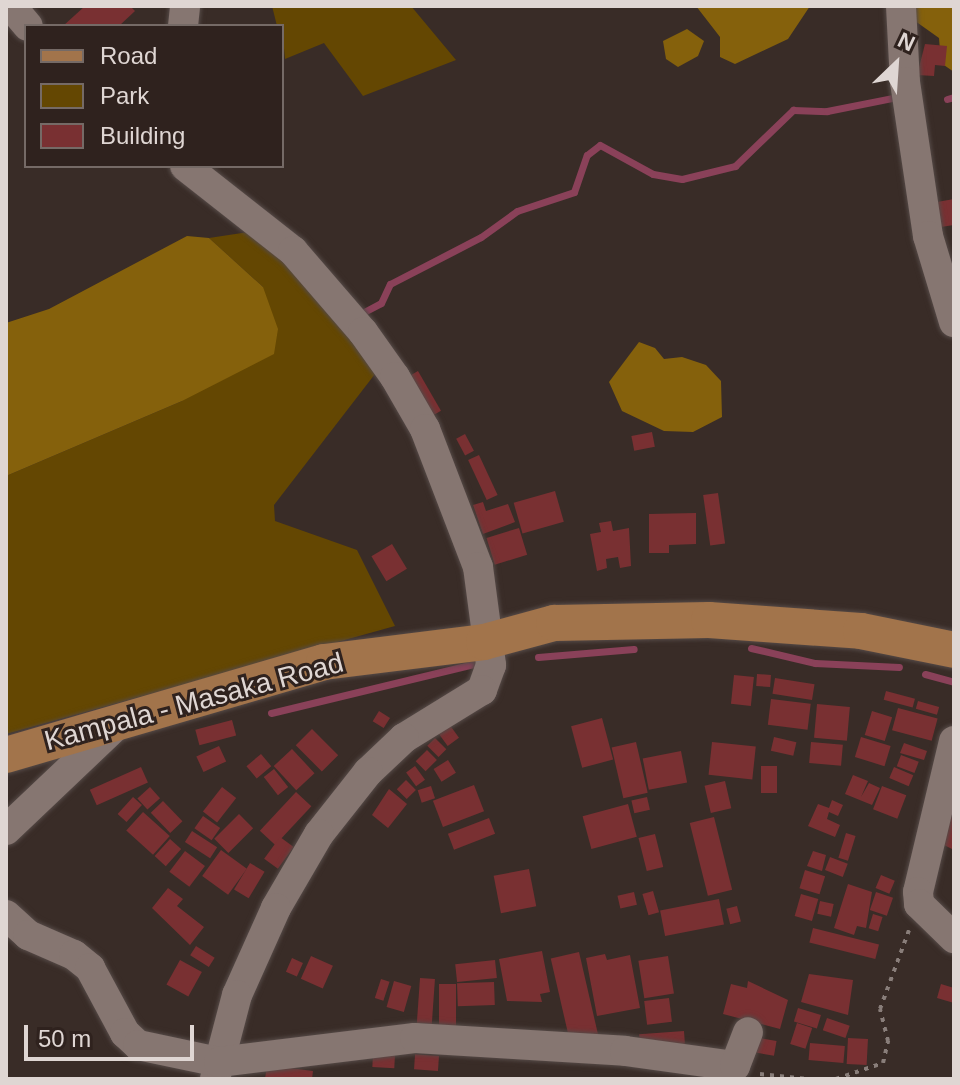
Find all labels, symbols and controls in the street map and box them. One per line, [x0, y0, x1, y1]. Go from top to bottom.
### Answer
legend [24, 24, 284, 168]
north arrow [856, 24, 936, 104]
text: N [894, 27, 919, 56]
text: Road [100, 42, 157, 69]
text: Park [100, 82, 149, 109]
text: Building [100, 122, 185, 149]
street label: Kampala - Masaka Road [41, 646, 347, 758]
scale bar [28, 1009, 198, 1059]
text: 50 m [38, 1025, 91, 1052]

